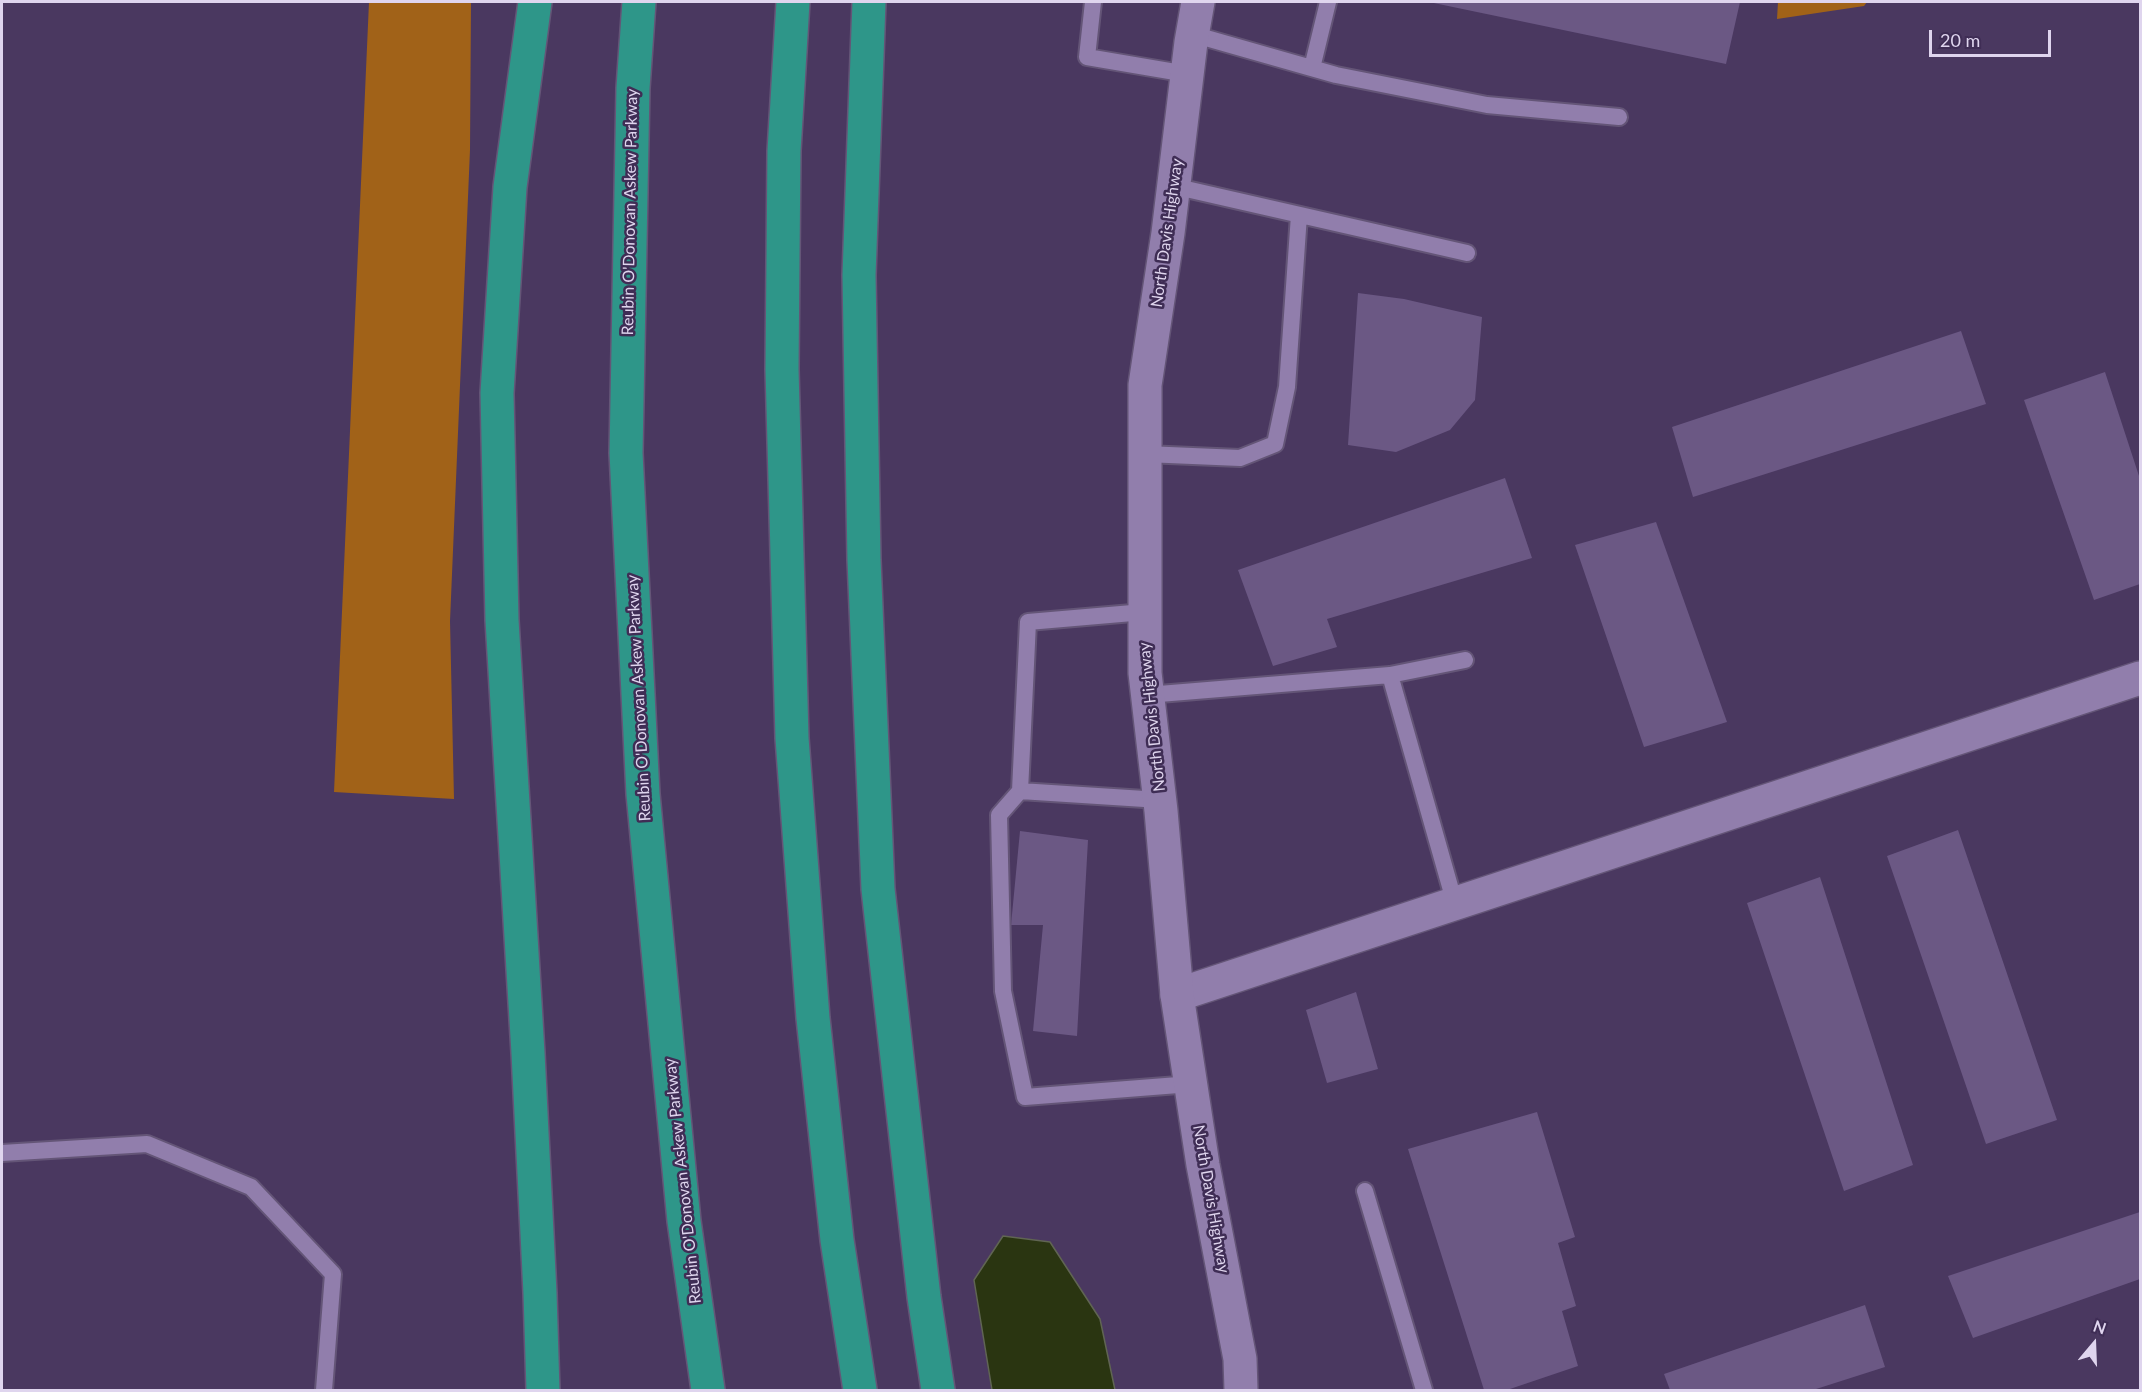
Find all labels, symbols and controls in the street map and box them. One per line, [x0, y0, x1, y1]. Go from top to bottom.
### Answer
scale bar [1932, 18, 2054, 56]
text: 20 m [1940, 29, 1980, 51]
street label: Reubin O'Donovan Askew Parkway [618, 88, 642, 336]
street label: North Davis Highway [1147, 157, 1187, 309]
street label: Reubin O'Donovan Askew Parkway [623, 574, 655, 822]
street label: North Davis Highway [1135, 641, 1169, 793]
street label: Reubin O'Donovan Askew Parkway [661, 1057, 705, 1305]
street label: North Davis Highway [1189, 1123, 1233, 1275]
north arrow [2064, 1314, 2124, 1374]
text: N [2091, 1316, 2109, 1337]

